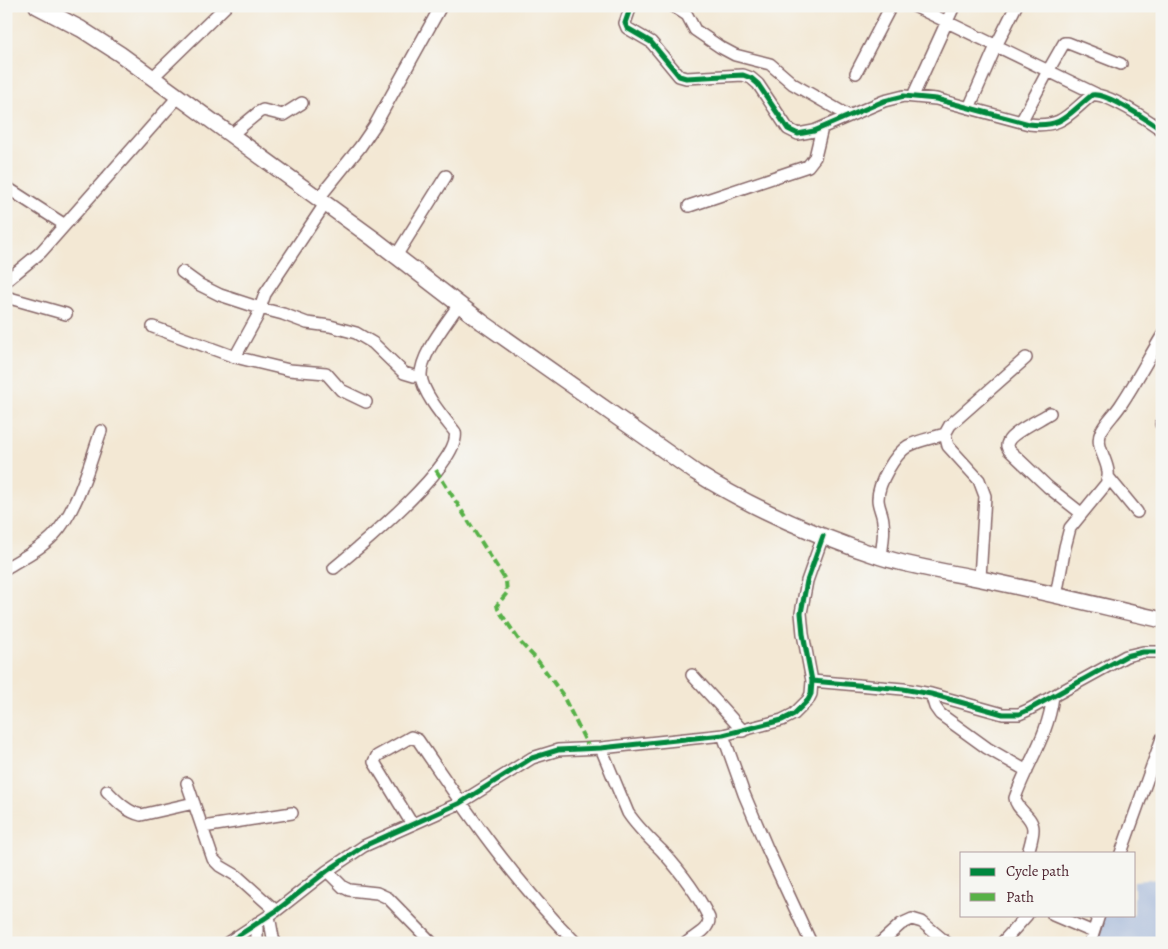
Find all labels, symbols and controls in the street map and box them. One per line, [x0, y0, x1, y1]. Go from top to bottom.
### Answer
legend [960, 852, 1136, 916]
text: Cycle path [1006, 861, 1069, 881]
text: Path [1006, 887, 1034, 907]

